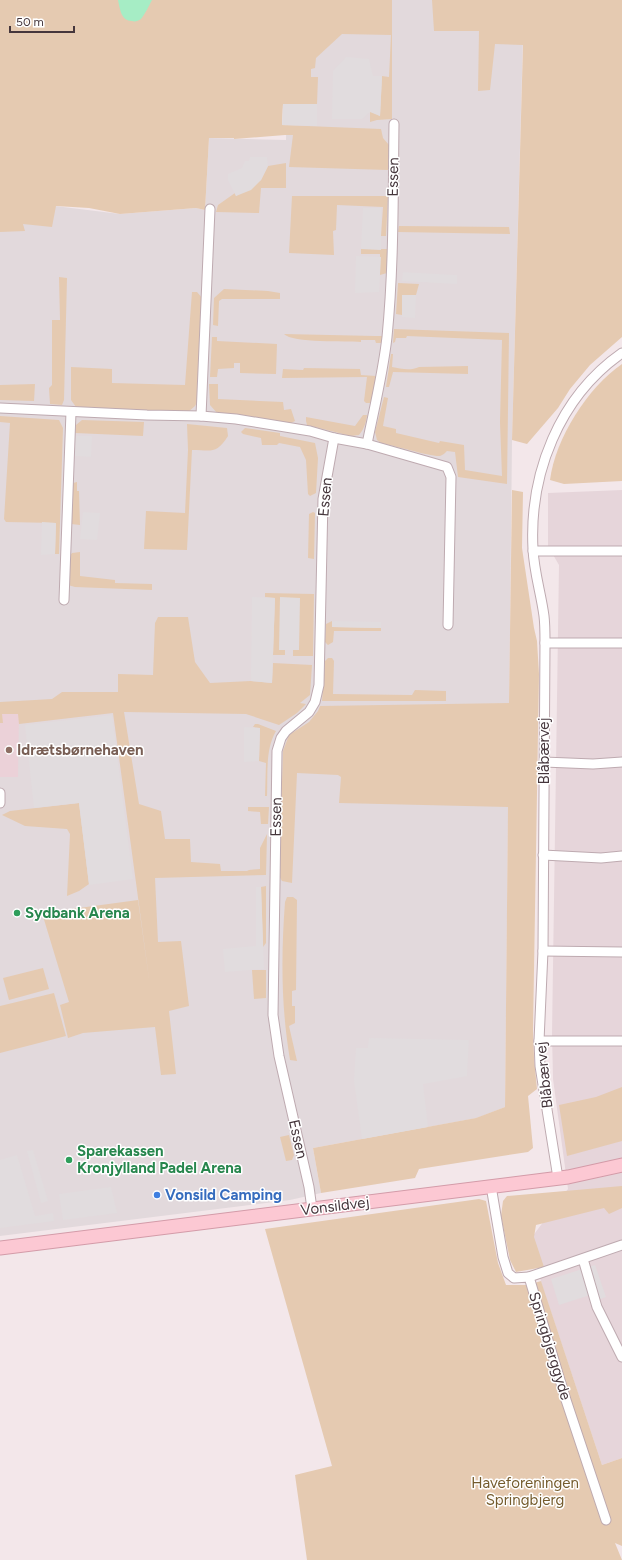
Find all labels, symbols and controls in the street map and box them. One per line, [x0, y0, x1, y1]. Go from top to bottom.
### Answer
scale bar [10, 8, 74, 34]
text: 50 m [16, 15, 44, 29]
street label: Essen [384, 157, 402, 197]
street label: Essen [314, 477, 336, 517]
street label: Blåbærvej [535, 718, 553, 784]
place label: Idrætsbørnehaven [17, 741, 143, 759]
marker: Idrætsbørnehaven [4, 745, 14, 755]
street label: Essen [267, 797, 285, 837]
place label: Sydbank Arena [25, 904, 130, 922]
marker: Sydbank Arena [12, 908, 22, 918]
street label: Blåbærvej [532, 1041, 556, 1109]
street label: Essen [285, 1118, 311, 1160]
place label: Sparekassen Kronjylland Padel Arena [77, 1142, 242, 1177]
marker: Sparekassen Kronjylland Padel Arena [64, 1155, 74, 1165]
place label: Vonsild Camping [165, 1186, 282, 1204]
marker: Vonsild Camping [152, 1190, 162, 1200]
street label: Vonsildvej [300, 1193, 370, 1219]
street label: Springbjerggyde [525, 1290, 575, 1402]
park label: Haveforeningen Springbjerg [471, 1474, 579, 1509]

